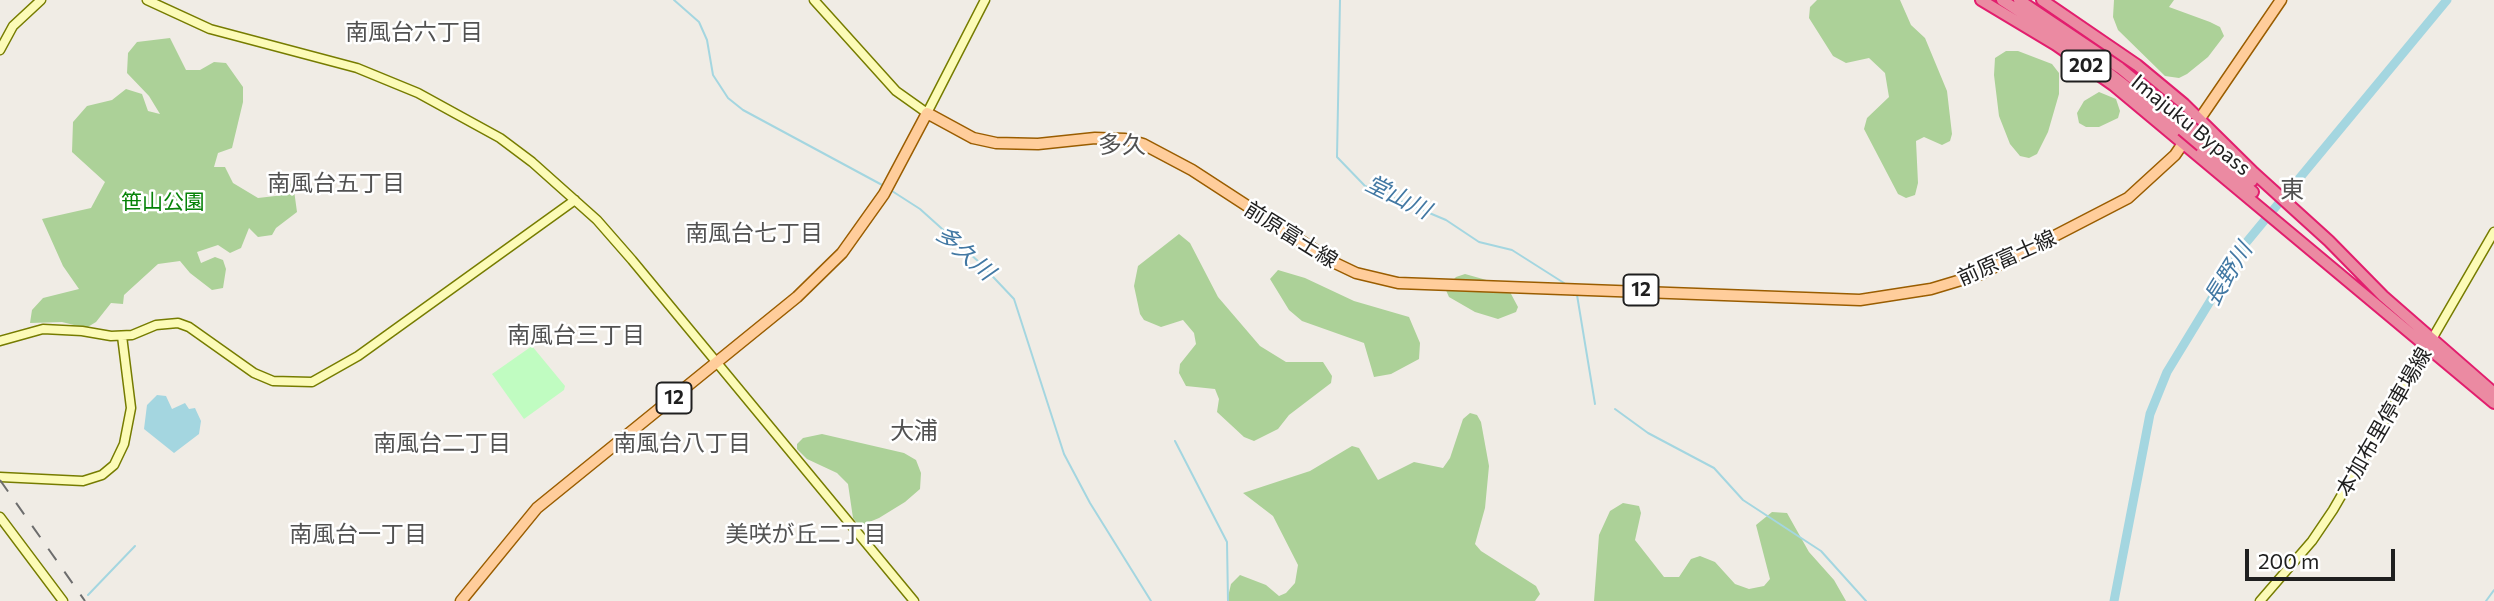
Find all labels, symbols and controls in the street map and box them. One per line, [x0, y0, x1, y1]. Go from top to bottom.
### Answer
district label: 南風台六丁目 [345, 18, 483, 46]
road number: 202 [2062, 50, 2110, 82]
street label: Imajuku Bypass [2126, 69, 2256, 181]
district label: 多久 [1098, 131, 1146, 159]
district label: 南風台五丁目 [267, 169, 405, 197]
water label: 堂山川 [1361, 169, 1435, 225]
district label: 東 [2280, 176, 2304, 204]
park label: 笹山公園 [121, 189, 205, 215]
street label: 前原富士線 [1240, 196, 1342, 274]
district label: 南風台七丁目 [685, 219, 823, 247]
water label: 多久川 [930, 220, 1000, 286]
street label: 前原富士線 [1954, 225, 2060, 291]
water label: 長野川 [2198, 237, 2258, 311]
road number: 12 [1624, 274, 1658, 306]
district label: 南風台三丁目 [507, 321, 645, 349]
street label: 本加布里停車場線 [2331, 343, 2437, 501]
road number: 12 [656, 382, 692, 414]
district label: 大浦 [890, 417, 938, 445]
district label: 南風台二丁目 [373, 429, 511, 457]
district label: 南風台八丁目 [613, 429, 751, 457]
district label: 南風台一丁目 [289, 520, 427, 548]
district label: 美咲が丘二丁目 [726, 520, 886, 548]
scale bar [2249, 534, 2400, 578]
text: 200 m [2258, 548, 2319, 573]

